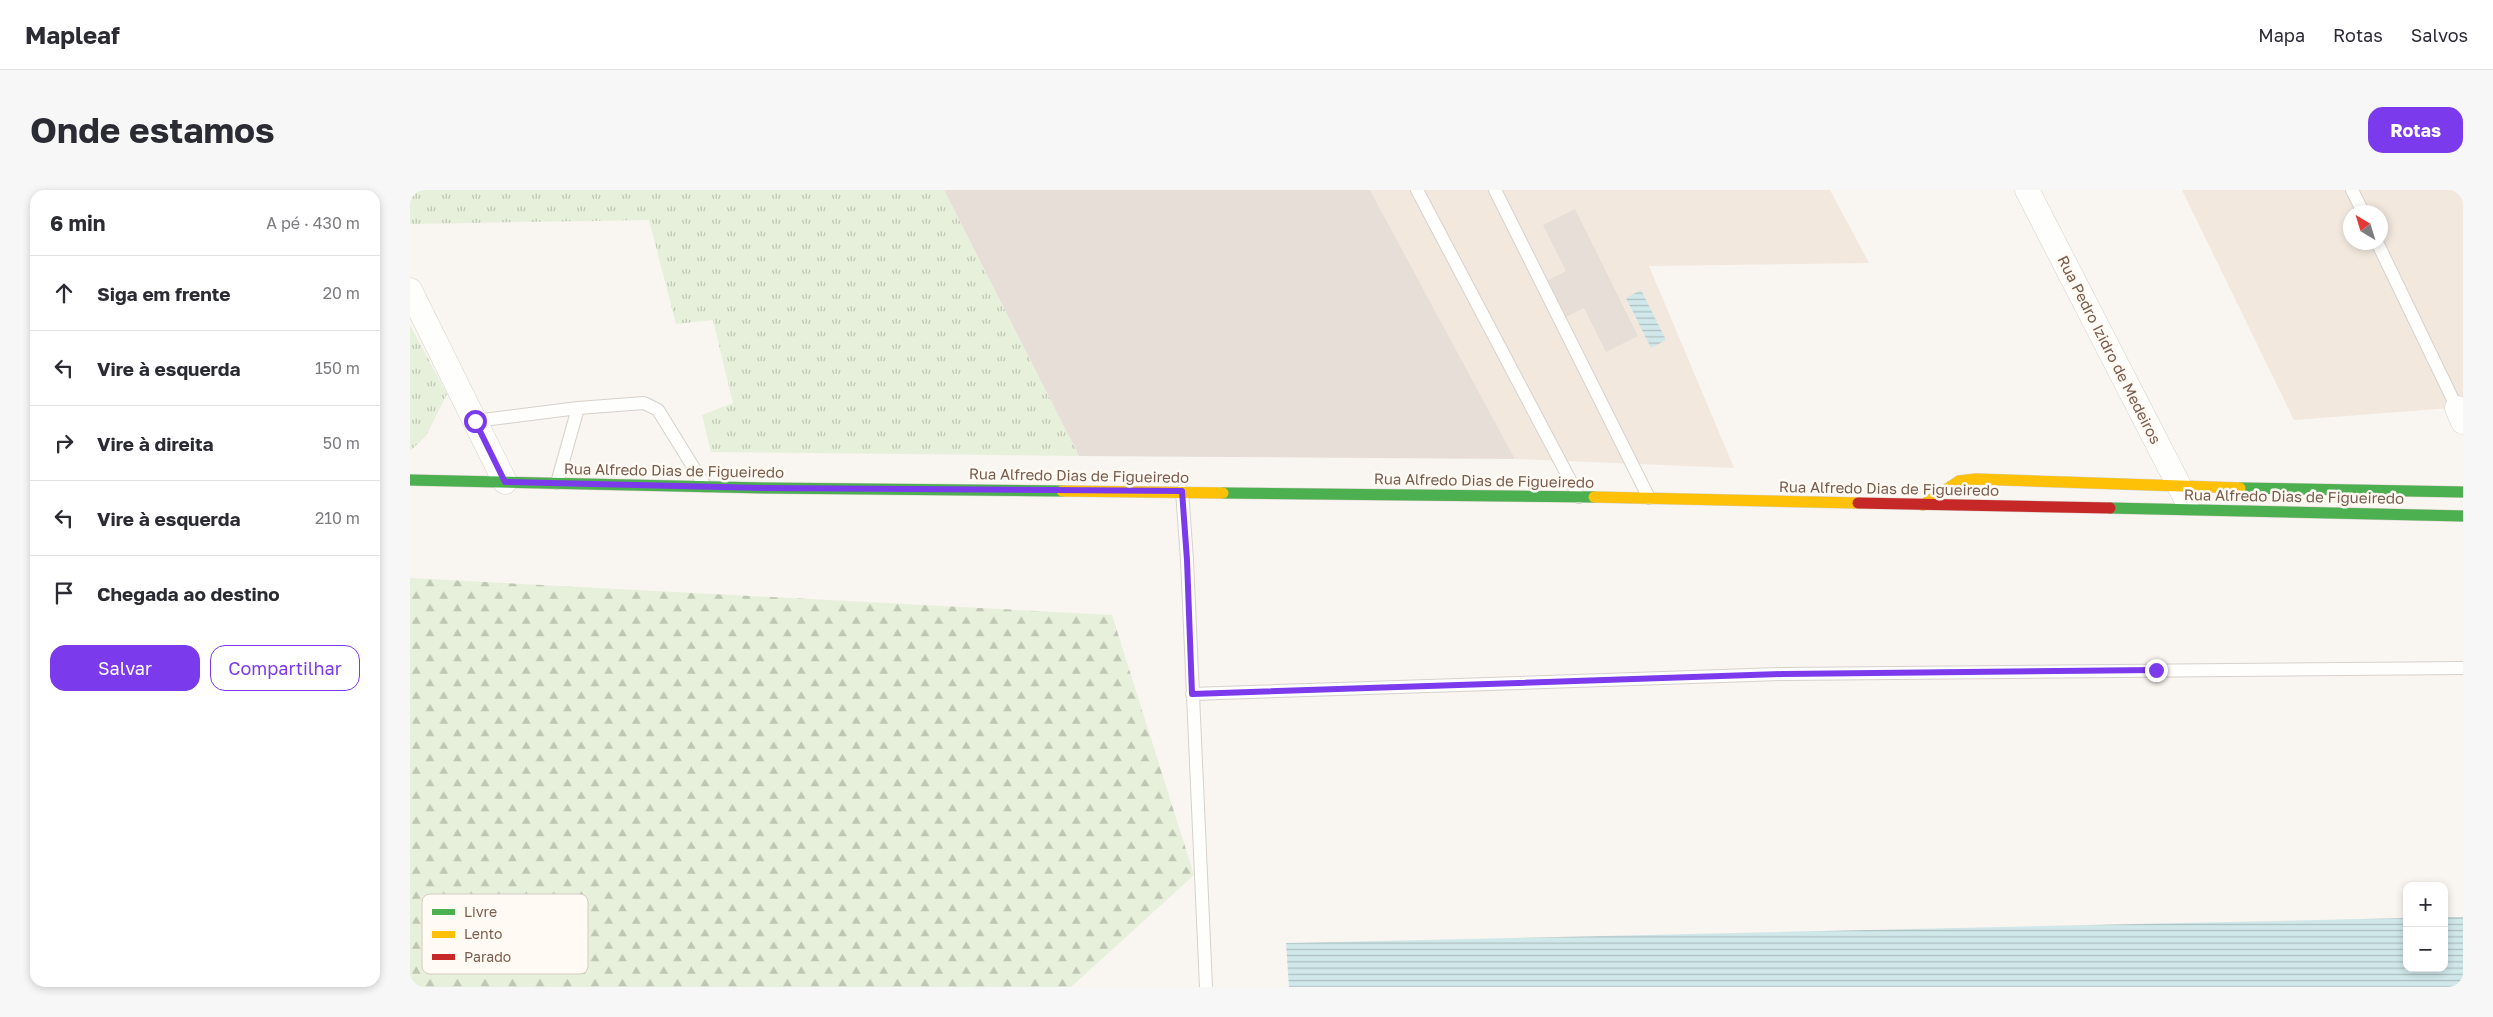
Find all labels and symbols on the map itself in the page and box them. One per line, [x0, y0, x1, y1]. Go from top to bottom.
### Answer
north arrow [2343, 205, 2388, 250]
street label: Rua Pedro Izidro de Medeiros [2054, 252, 2165, 447]
route start [464, 410, 487, 433]
street label: Rua Alfredo Dias de Figueiredo [564, 459, 784, 481]
street label: Rua Alfredo Dias de Figueiredo [969, 464, 1189, 486]
street label: Rua Alfredo Dias de Figueiredo [1374, 469, 1594, 491]
street label: Rua Alfredo Dias de Figueiredo [1779, 477, 1999, 499]
street label: Rua Alfredo Dias de Figueiredo [2184, 485, 2404, 507]
route end [2145, 659, 2168, 682]
legend [422, 894, 588, 974]
text: Livre [464, 903, 497, 920]
text: Lento [464, 925, 502, 942]
text: Parado [464, 948, 511, 965]

